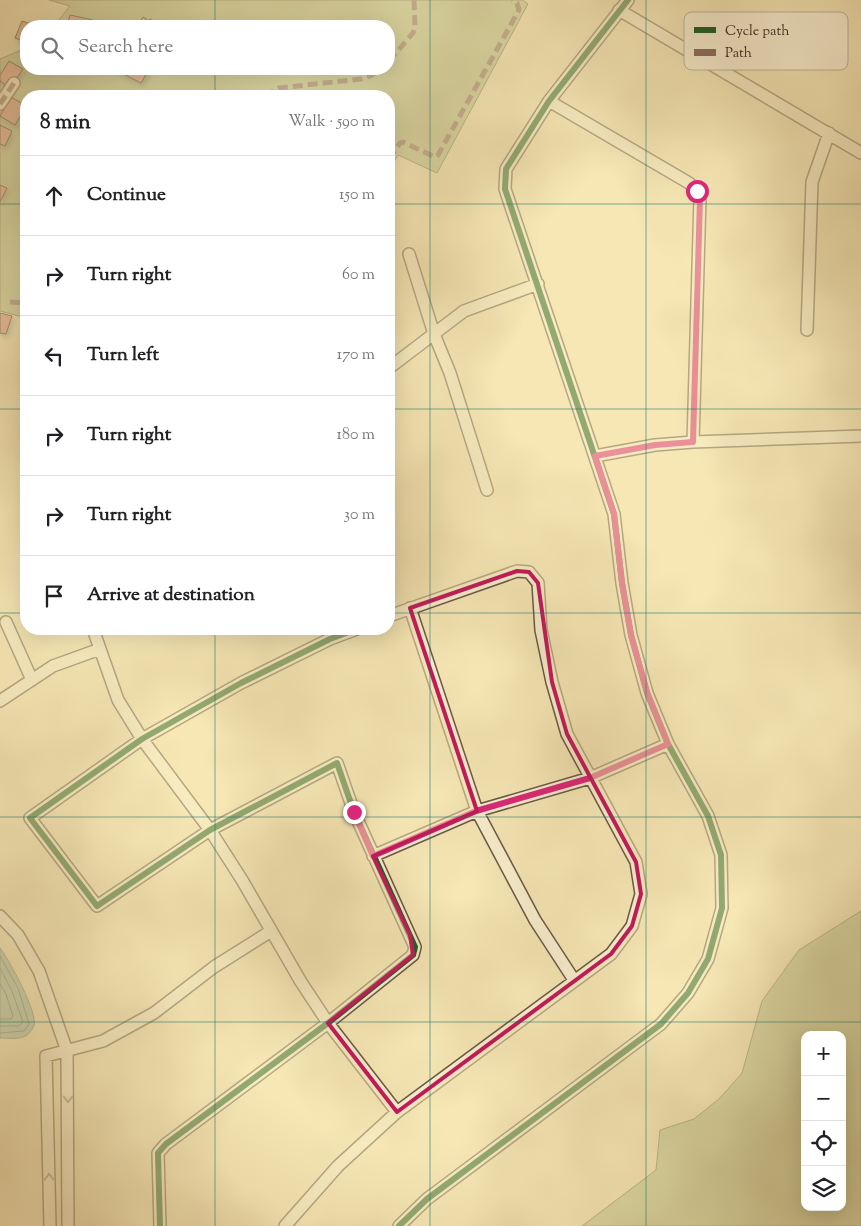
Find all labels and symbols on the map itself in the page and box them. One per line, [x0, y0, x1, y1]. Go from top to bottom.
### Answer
legend [684, 12, 848, 70]
text: Cycle path [725, 22, 789, 42]
text: Path [725, 44, 752, 64]
route start [686, 180, 709, 203]
route end [343, 801, 366, 824]
one-way arrow [63, 1096, 73, 1104]
one-way arrow [43, 1173, 54, 1181]

